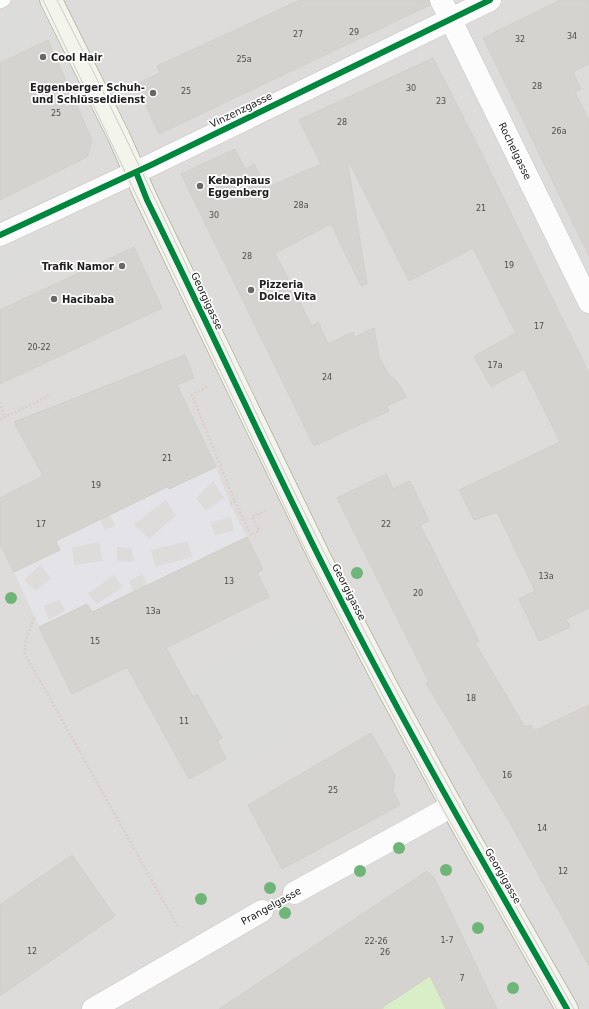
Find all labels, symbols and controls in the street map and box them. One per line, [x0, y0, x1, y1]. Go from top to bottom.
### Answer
house number: 29 [349, 28, 359, 37]
house number: 27 [293, 30, 303, 39]
house number: 34 [567, 32, 577, 41]
house number: 32 [515, 35, 525, 44]
marker: Cool Hair [38, 52, 48, 62]
place label: Cool Hair [51, 52, 103, 63]
house number: 25a [236, 55, 252, 64]
place label: Eggenberger Schuh- und Schlüsseldienst [30, 82, 145, 105]
house number: 28 [532, 82, 542, 91]
house number: 30 [406, 84, 416, 93]
house number: 25 [181, 87, 191, 96]
marker: Eggenberger Schuh- und Schlüsseldienst [148, 88, 158, 98]
street label: Vinzenzgasse [208, 90, 274, 130]
house number: 23 [436, 97, 446, 106]
house number: 25 [51, 109, 61, 118]
house number: 28 [337, 118, 347, 127]
street label: Rochelgasse [496, 121, 534, 181]
house number: 26a [551, 127, 567, 136]
place label: Kebaphaus Eggenberg [208, 175, 270, 198]
marker: Kebaphaus Eggenberg [195, 181, 205, 191]
house number: 28a [293, 201, 309, 210]
house number: 21 [476, 204, 486, 213]
house number: 30 [209, 211, 219, 220]
house number: 28 [242, 252, 252, 261]
place label: Trafik Namor [42, 261, 114, 272]
marker: Trafik Namor [117, 261, 127, 271]
house number: 19 [504, 261, 514, 270]
street label: Georgigasse [189, 271, 225, 331]
place label: Pizzeria Dolce Vita [259, 279, 316, 302]
marker: Pizzeria Dolce Vita [246, 285, 256, 295]
marker: Hacibaba [49, 294, 59, 304]
place label: Hacibaba [62, 294, 114, 305]
house number: 17 [534, 322, 544, 331]
house number: 20-22 [27, 343, 51, 352]
house number: 17a [487, 361, 503, 370]
house number: 24 [322, 373, 332, 382]
house number: 21 [162, 454, 172, 463]
house number: 19 [91, 481, 101, 490]
house number: 17 [36, 520, 46, 529]
house number: 22 [381, 520, 391, 529]
street label: Georgigasse [330, 562, 368, 622]
house number: 13a [538, 572, 554, 581]
house number: 13 [224, 577, 234, 586]
house number: 20 [413, 589, 423, 598]
house number: 13a [145, 607, 161, 616]
house number: 15 [90, 637, 100, 646]
house number: 18 [466, 694, 476, 703]
house number: 11 [179, 717, 189, 726]
house number: 16 [502, 771, 512, 780]
house number: 25 [328, 786, 338, 795]
house number: 14 [537, 824, 547, 833]
street label: Georgigasse [483, 846, 523, 906]
house number: 12 [558, 867, 568, 876]
street label: Prangelgasse [239, 885, 303, 927]
house number: 1-7 [440, 936, 454, 945]
house number: 22-26 [364, 937, 388, 946]
house number: 12 [27, 947, 37, 956]
house number: 26 [380, 948, 390, 957]
house number: 7 [459, 974, 465, 983]

